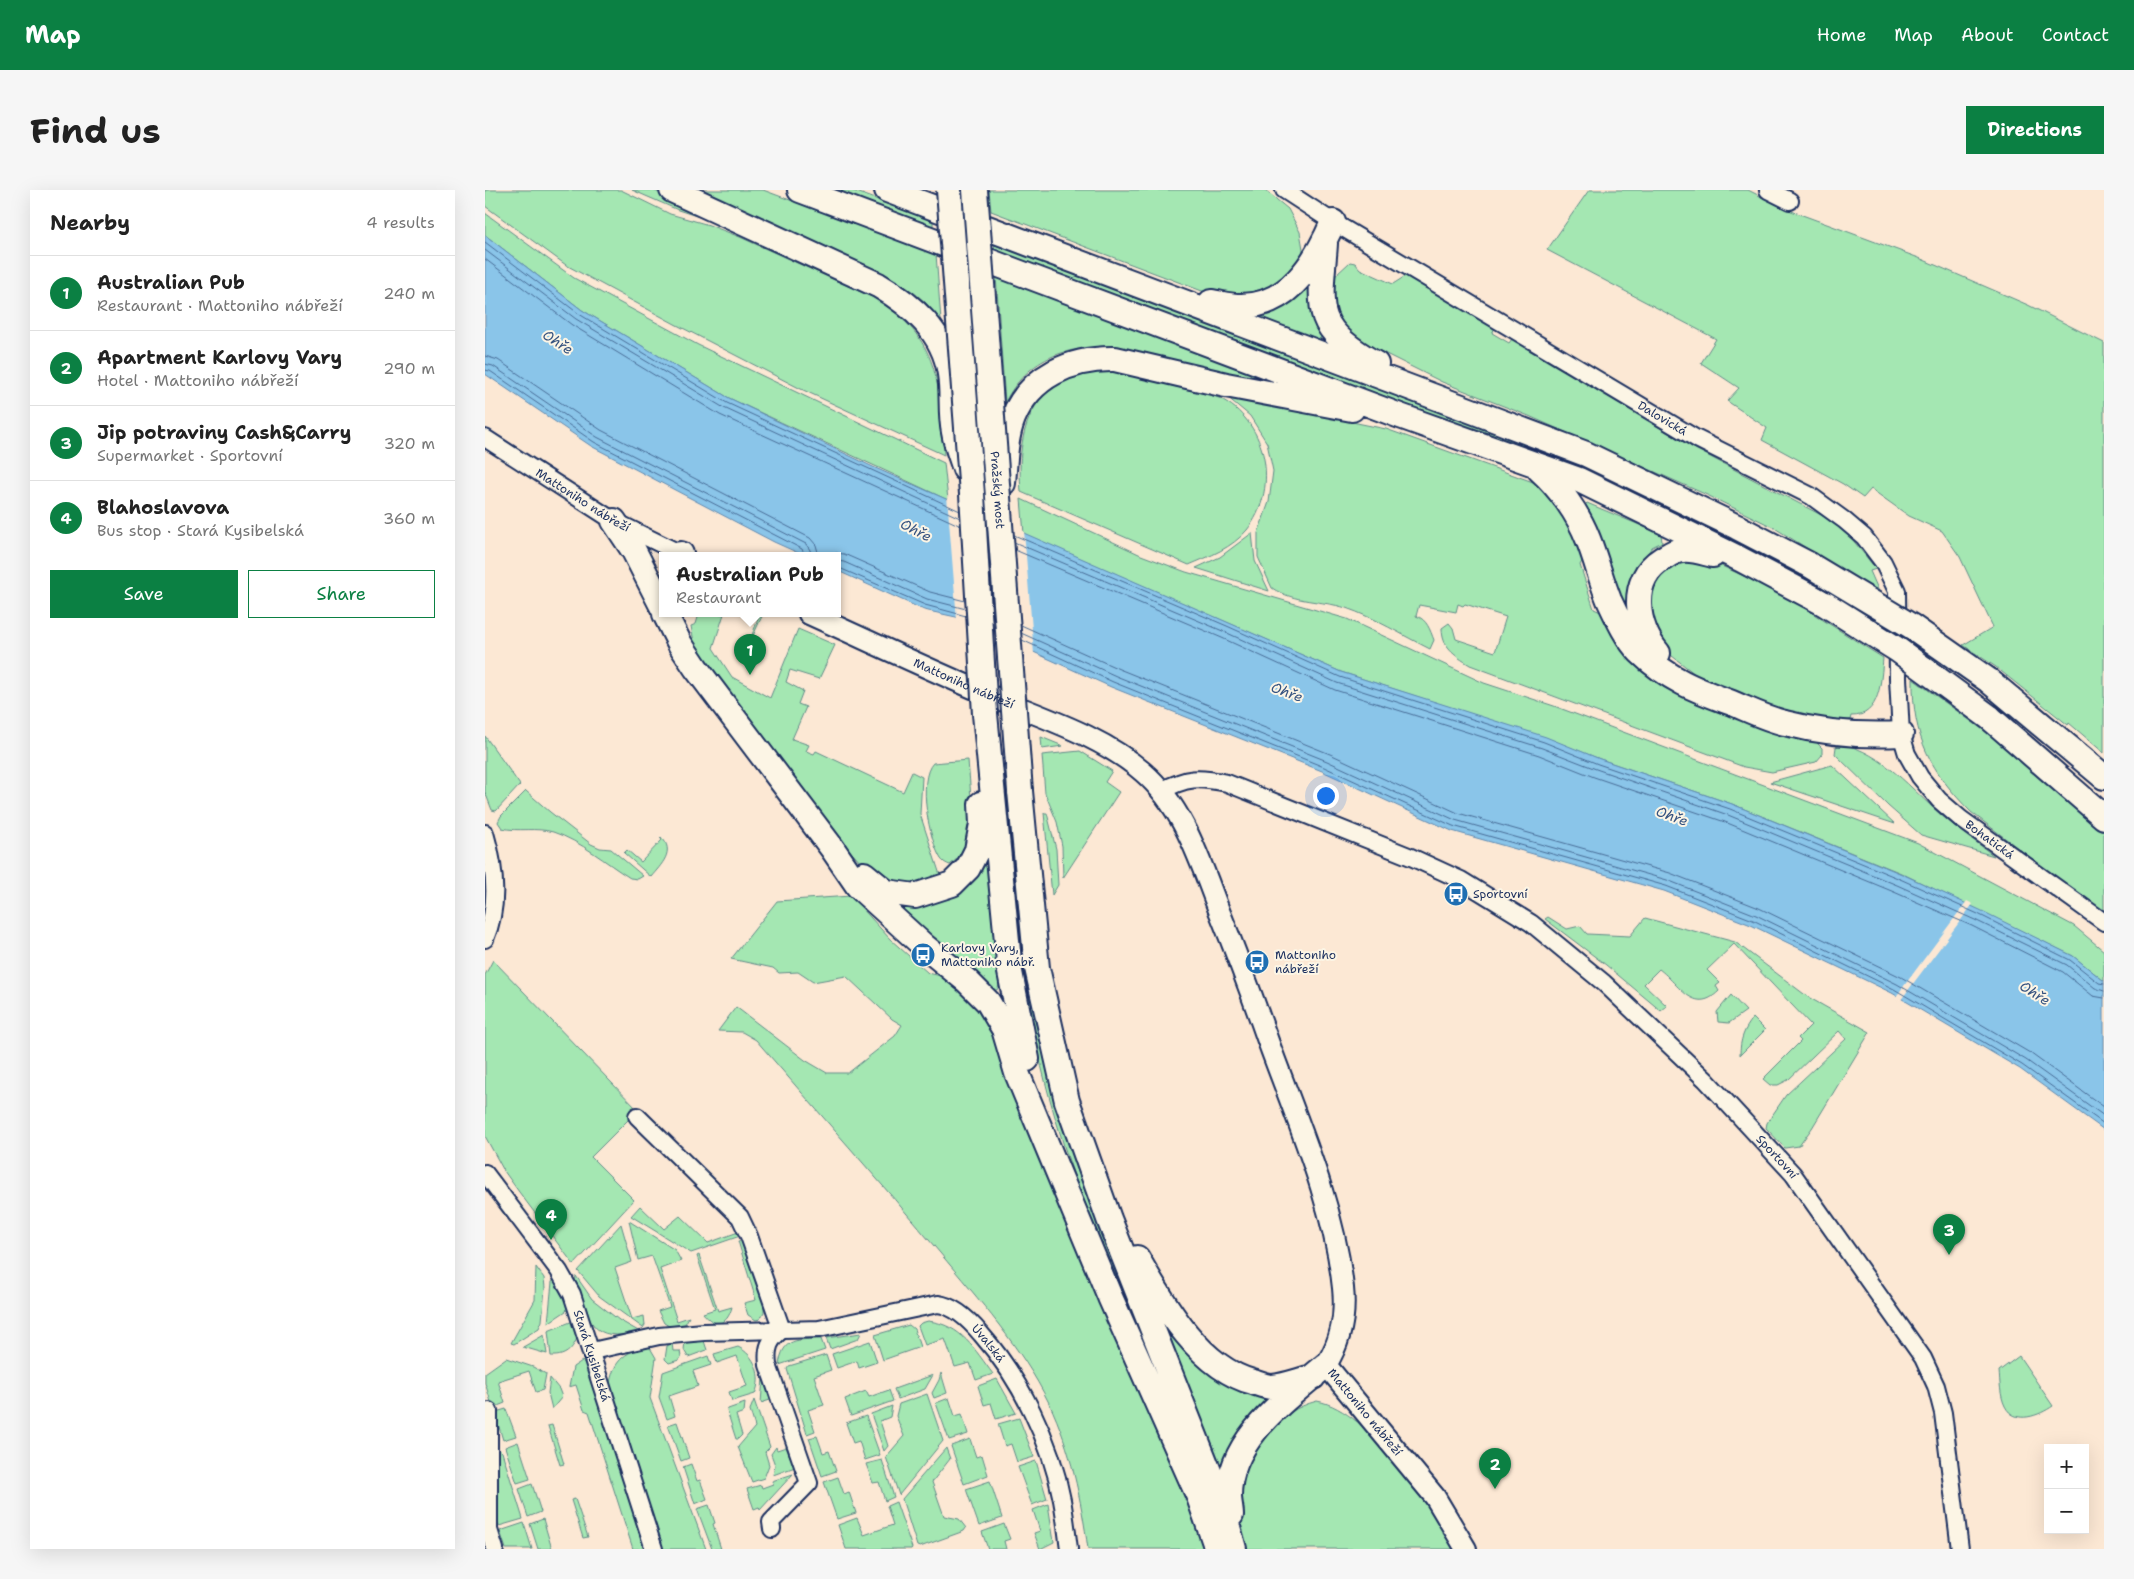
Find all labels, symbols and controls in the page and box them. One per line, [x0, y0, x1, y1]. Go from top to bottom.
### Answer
text: Map [25, 19, 81, 51]
text: Home [1817, 23, 1866, 47]
text: Map [1894, 23, 1933, 47]
text: About [1961, 23, 2014, 47]
text: Contact [2042, 23, 2109, 47]
button: Directions [1966, 106, 2104, 154]
text: Find us [30, 107, 161, 154]
text: Nearby [50, 209, 130, 237]
text: 4 results [366, 212, 435, 233]
text: Australian Pub [97, 270, 245, 295]
text: 1 [62, 283, 70, 304]
text: 240 m [383, 283, 435, 304]
text: Restaurant · Mattoniho nábřeží [97, 295, 343, 316]
water label: Ohře [539, 326, 577, 358]
text: Apartment Karlovy Vary [97, 345, 342, 370]
text: 2 [60, 358, 72, 379]
text: 290 m [383, 358, 435, 379]
text: Hotel · Mattoniho nábřeží [97, 370, 299, 391]
street label: Dalovická [1635, 397, 1691, 440]
text: Jip potraviny Cash&Carry [97, 420, 351, 445]
text: 3 [60, 433, 72, 454]
text: 320 m [384, 433, 435, 454]
text: Supermarket · Sportovní [97, 445, 283, 466]
street label: Pražský most [987, 451, 1008, 530]
street label: Mattoniho nábřeží [533, 465, 633, 536]
text: Blahoslavova [97, 495, 229, 520]
text: 4 [60, 508, 72, 529]
text: 360 m [383, 508, 435, 529]
water label: Ohře [897, 515, 935, 545]
text: Bus stop · Stará Kysibelská [97, 520, 304, 541]
popup [659, 552, 841, 617]
text: Australian Pub [676, 562, 824, 587]
button: Save [50, 570, 238, 618]
button: Share [248, 570, 435, 618]
text: Restaurant [676, 587, 762, 608]
pin: 1 [734, 634, 766, 675]
street label: Mattoniho nábřeží [911, 655, 1017, 713]
water label: Ohře [1269, 678, 1305, 706]
your location [1313, 783, 1339, 809]
water label: Ohře [1654, 802, 1690, 830]
street label: Bohatická [1962, 817, 2018, 863]
bus stop icon: Sportovní [1443, 881, 1469, 907]
place label: Sportovní [1473, 886, 1528, 902]
place label: Karlovy Vary, Mattoniho nábř. [941, 940, 1035, 970]
bus stop icon: Karlovy Vary, Mattoniho nábř. [910, 942, 936, 968]
place label: Mattoniho nábřeží [1275, 947, 1336, 977]
bus stop icon: Mattoniho nábřeží [1244, 949, 1270, 975]
water label: Ohře [2016, 977, 2054, 1009]
street label: Sportovní [1753, 1131, 1802, 1182]
pin: 4 [535, 1199, 567, 1240]
pin: 3 [1933, 1214, 1965, 1255]
street label: Stará Kysibelská [570, 1308, 614, 1404]
street label: Úvalská [968, 1321, 1009, 1366]
street label: Mattoniho nábřeží [1324, 1365, 1406, 1460]
map controls [2044, 1444, 2089, 1534]
button: + [2044, 1444, 2089, 1489]
pin: 2 [1479, 1448, 1511, 1489]
button: − [2044, 1489, 2089, 1534]

